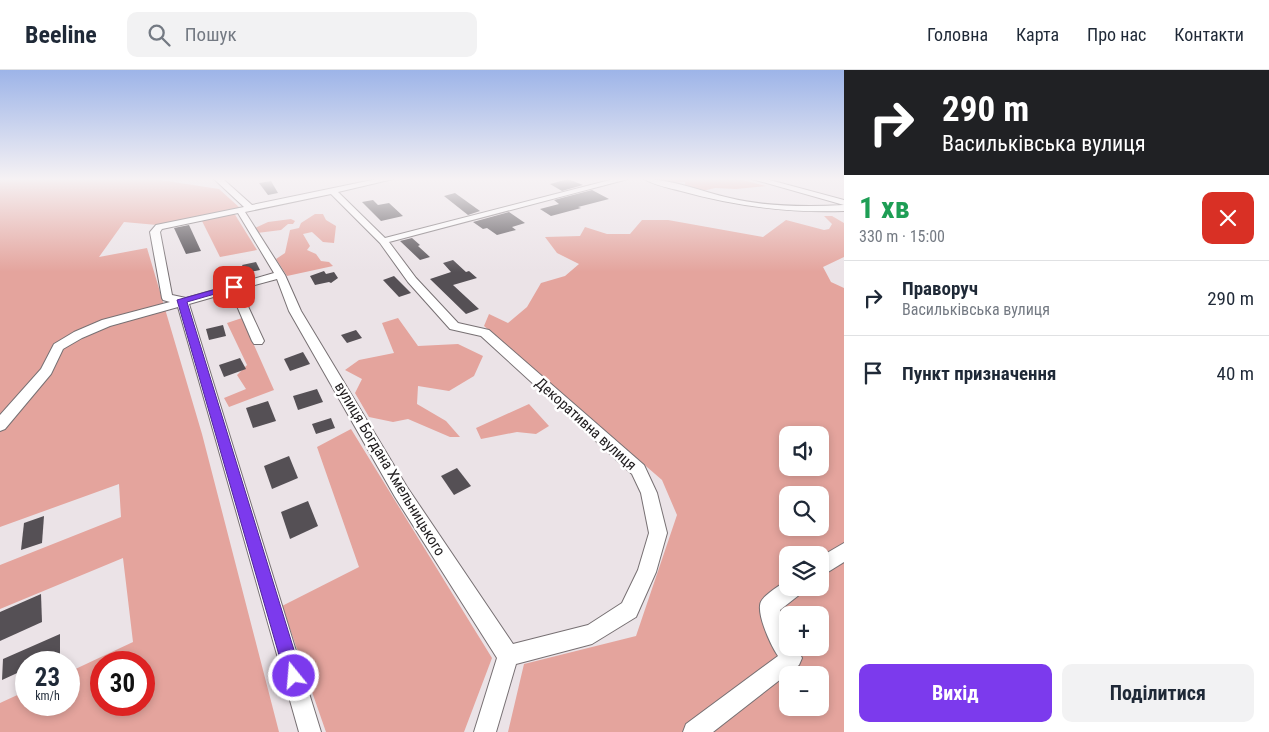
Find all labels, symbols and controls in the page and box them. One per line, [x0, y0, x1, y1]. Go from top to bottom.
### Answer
search box [127, 12, 477, 57]
text: Beeline [25, 21, 97, 49]
icon: search [145, 21, 173, 49]
text: Пошук [185, 23, 237, 46]
text: Головна [927, 24, 988, 45]
text: Карта [1016, 24, 1059, 45]
text: Про нас [1087, 24, 1146, 45]
text: Контакти [1174, 24, 1244, 45]
text: 290 m [942, 89, 1029, 130]
icon: right [859, 90, 924, 155]
text: Васильківська вулиця [942, 131, 1146, 156]
text: 1 хв [859, 190, 910, 225]
button: close [1202, 192, 1254, 244]
text: 330 m · 15:00 [859, 227, 945, 246]
pin [213, 266, 255, 308]
icon: arrive [220, 273, 248, 301]
text: Праворуч [902, 277, 978, 300]
icon: right [859, 284, 887, 312]
text: 290 m [1207, 287, 1254, 310]
text: Васильківська вулиця [902, 300, 1050, 319]
icon: arrive [859, 359, 887, 387]
text: Пункт призначення [902, 362, 1056, 385]
text: 40 m [1217, 362, 1254, 385]
street label: Декоративна вулиця [532, 374, 640, 474]
street label: вулиця Богдана Хмельницького [331, 379, 449, 559]
map controls [779, 426, 829, 716]
button: sound [779, 426, 829, 476]
button: search [779, 486, 829, 536]
button: layers [779, 546, 829, 596]
button: + [779, 606, 829, 656]
position arrow [267, 649, 319, 701]
speed limit sign: 30 [90, 651, 155, 716]
text: 23 [35, 663, 60, 692]
button: Вихід [859, 664, 1052, 722]
button: Поділитися [1062, 664, 1254, 722]
button: − [779, 666, 829, 716]
text: km/h [35, 689, 60, 703]

